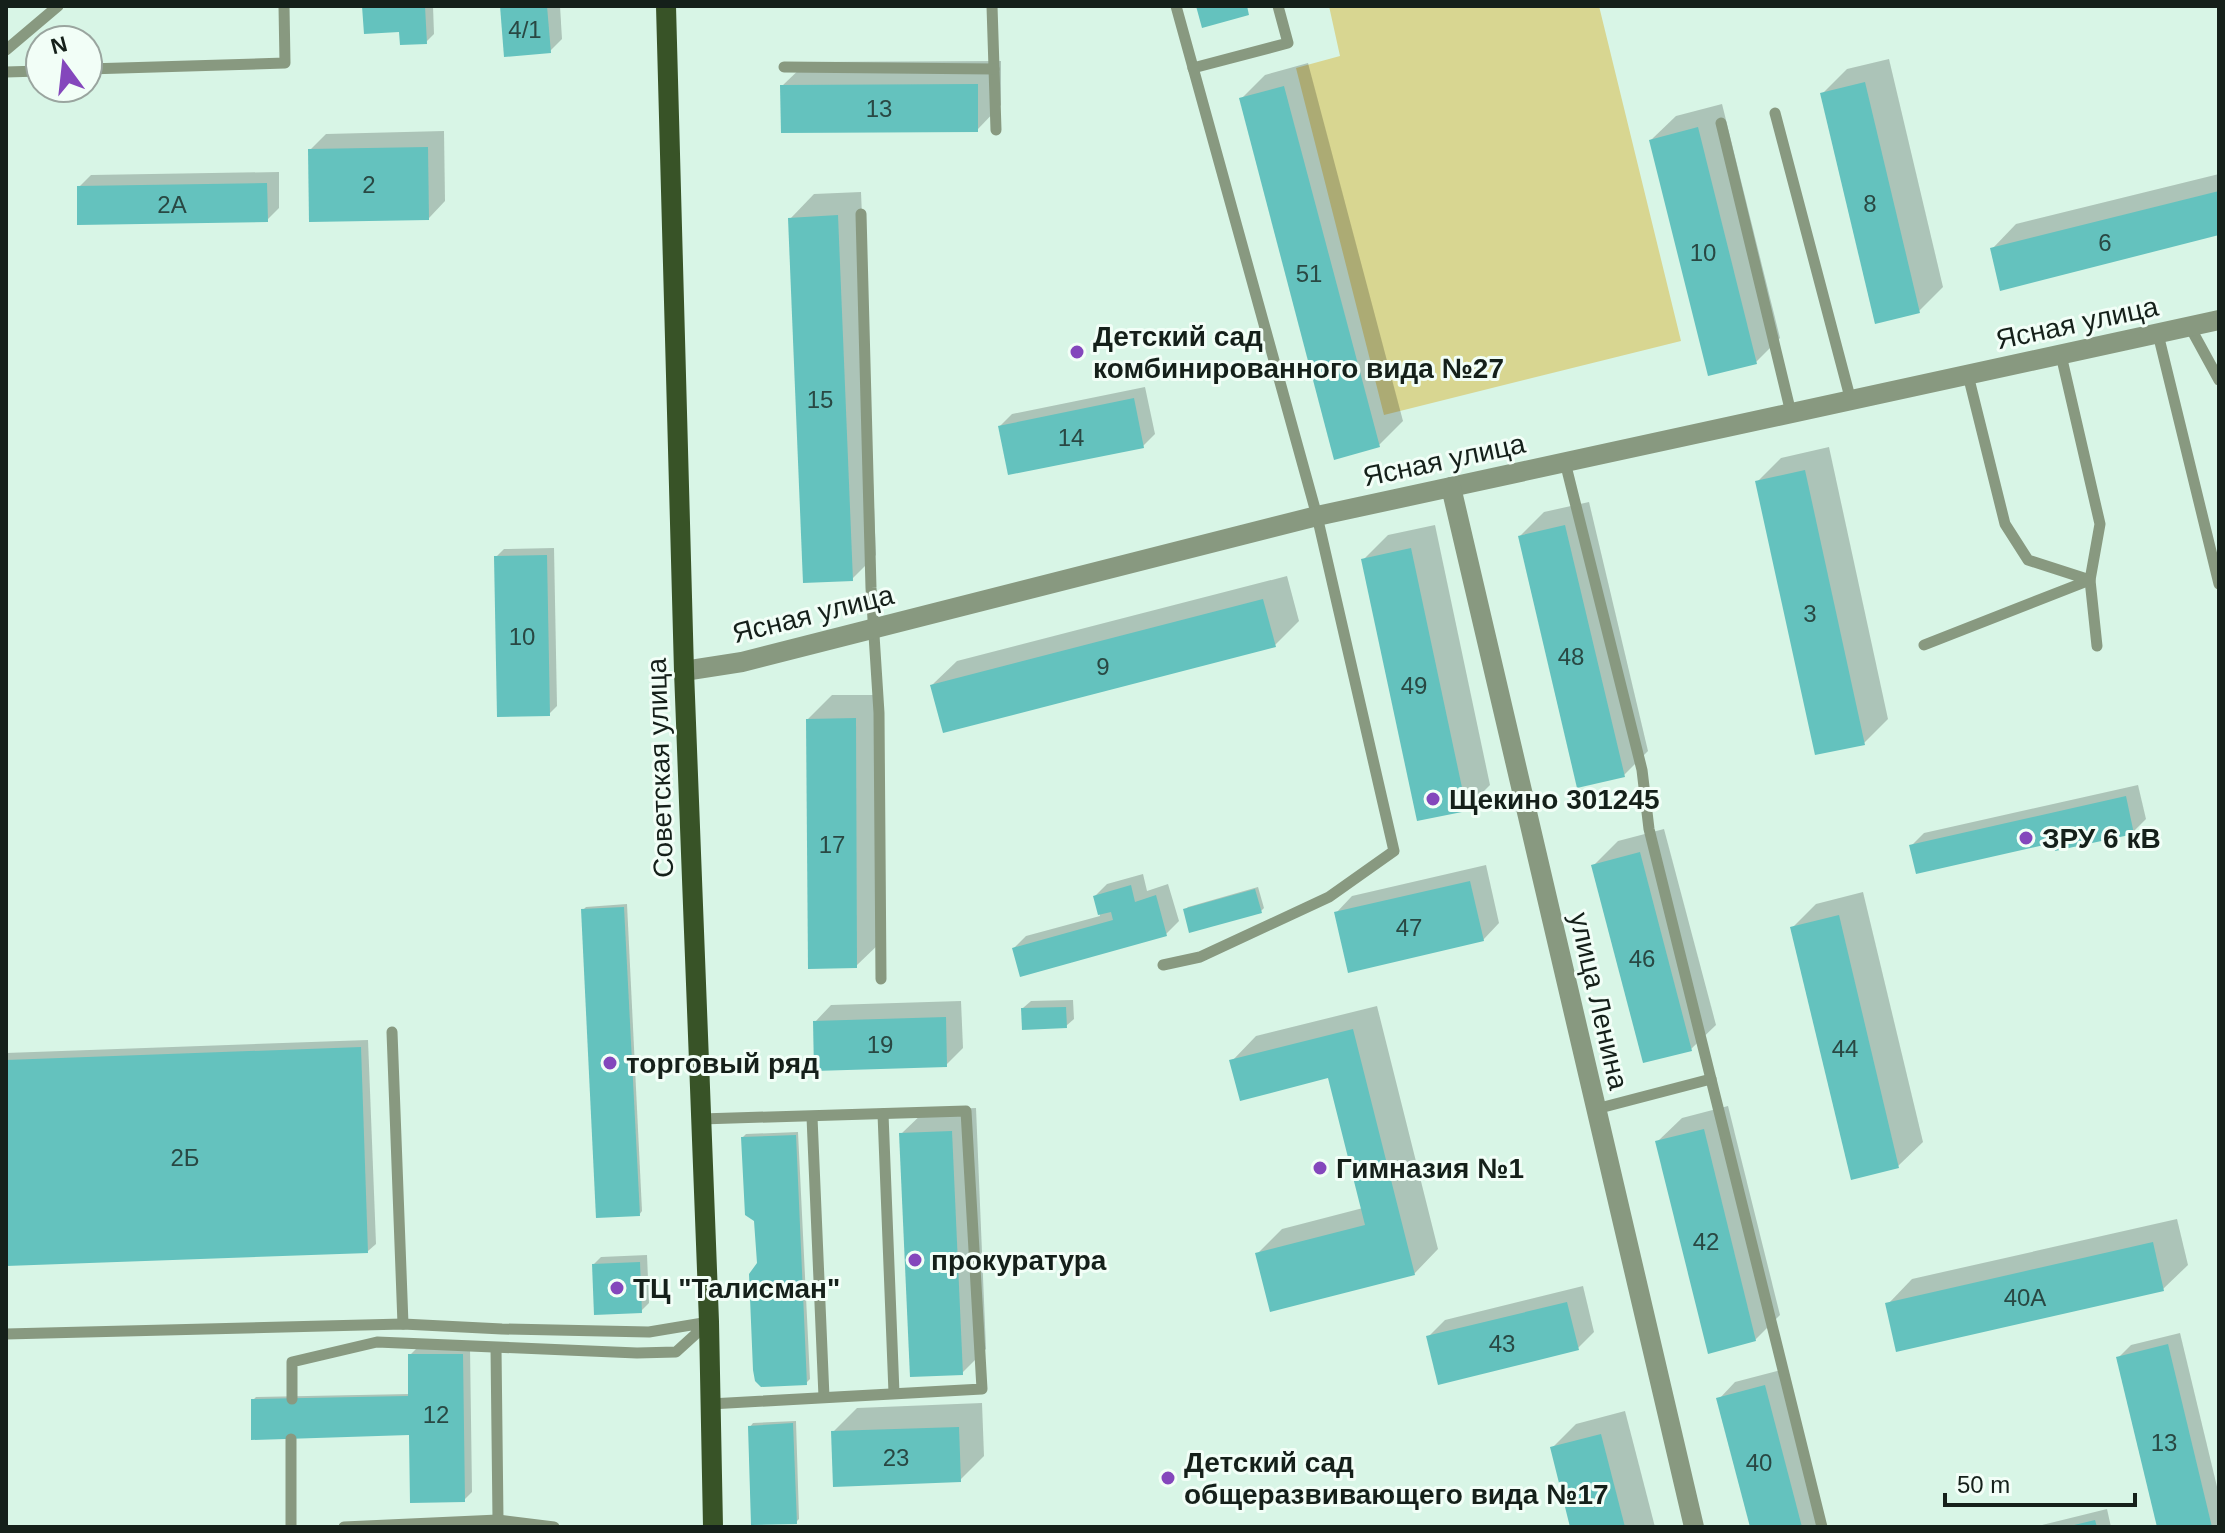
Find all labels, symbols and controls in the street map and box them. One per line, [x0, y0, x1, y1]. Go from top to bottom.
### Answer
house number: 4/1 [508, 16, 542, 43]
north arrow [24, 24, 104, 104]
text: N [48, 31, 70, 59]
house number: 13 [866, 95, 892, 122]
house number: 2 [362, 171, 376, 198]
house number: 8 [1863, 190, 1877, 217]
house number: 2А [157, 191, 187, 218]
house number: 6 [2098, 229, 2112, 256]
house number: 10 [1690, 239, 1716, 266]
house number: 51 [1296, 260, 1322, 287]
street label: Ясная улица [1993, 291, 2161, 355]
place label: Детский сад комбинированного вида №27 [1093, 321, 1504, 384]
marker: Детский сад комбинированного вида №27 [1068, 343, 1086, 361]
house number: 15 [807, 386, 833, 413]
house number: 14 [1058, 424, 1084, 451]
street label: Ясная улица [1360, 428, 1528, 492]
street label: Ясная улица [729, 579, 897, 649]
house number: 3 [1803, 600, 1817, 627]
house number: 10 [509, 623, 535, 650]
house number: 48 [1558, 643, 1584, 670]
house number: 9 [1096, 653, 1110, 680]
street label: Советская улица [641, 657, 679, 878]
house number: 49 [1401, 672, 1427, 699]
place label: Щекино 301245 [1449, 784, 1660, 815]
marker: Щекино 301245 [1424, 790, 1442, 808]
place label: ЗРУ 6 кВ [2042, 823, 2161, 854]
marker: ЗРУ 6 кВ [2017, 829, 2035, 847]
house number: 17 [819, 831, 845, 858]
street label: улица Ленина [1564, 909, 1635, 1093]
house number: 47 [1396, 914, 1422, 941]
house number: 46 [1629, 945, 1655, 972]
house number: 19 [867, 1031, 893, 1058]
house number: 44 [1832, 1035, 1858, 1062]
place label: торговый ряд [626, 1048, 819, 1079]
marker: торговый ряд [601, 1054, 619, 1072]
house number: 2Б [170, 1144, 200, 1171]
place label: Гимназия №1 [1336, 1153, 1524, 1184]
marker: Гимназия №1 [1311, 1159, 1329, 1177]
house number: 42 [1693, 1228, 1719, 1255]
place label: прокуратура [931, 1245, 1107, 1276]
marker: прокуратура [906, 1251, 924, 1269]
place label: ТЦ "Талисман" [633, 1273, 840, 1304]
marker: ТЦ "Талисман" [608, 1279, 626, 1297]
house number: 40А [2004, 1284, 2046, 1311]
house number: 43 [1489, 1330, 1515, 1357]
house number: 12 [423, 1401, 449, 1428]
house number: 13 [2151, 1429, 2177, 1456]
house number: 23 [883, 1444, 909, 1471]
place label: Детский сад общеразвивающего вида №17 [1184, 1447, 1609, 1510]
house number: 40 [1746, 1449, 1772, 1476]
scale bar [1945, 1457, 2135, 1507]
marker: Детский сад общеразвивающего вида №17 [1159, 1469, 1177, 1487]
text: 50 m [1957, 1471, 2010, 1498]

